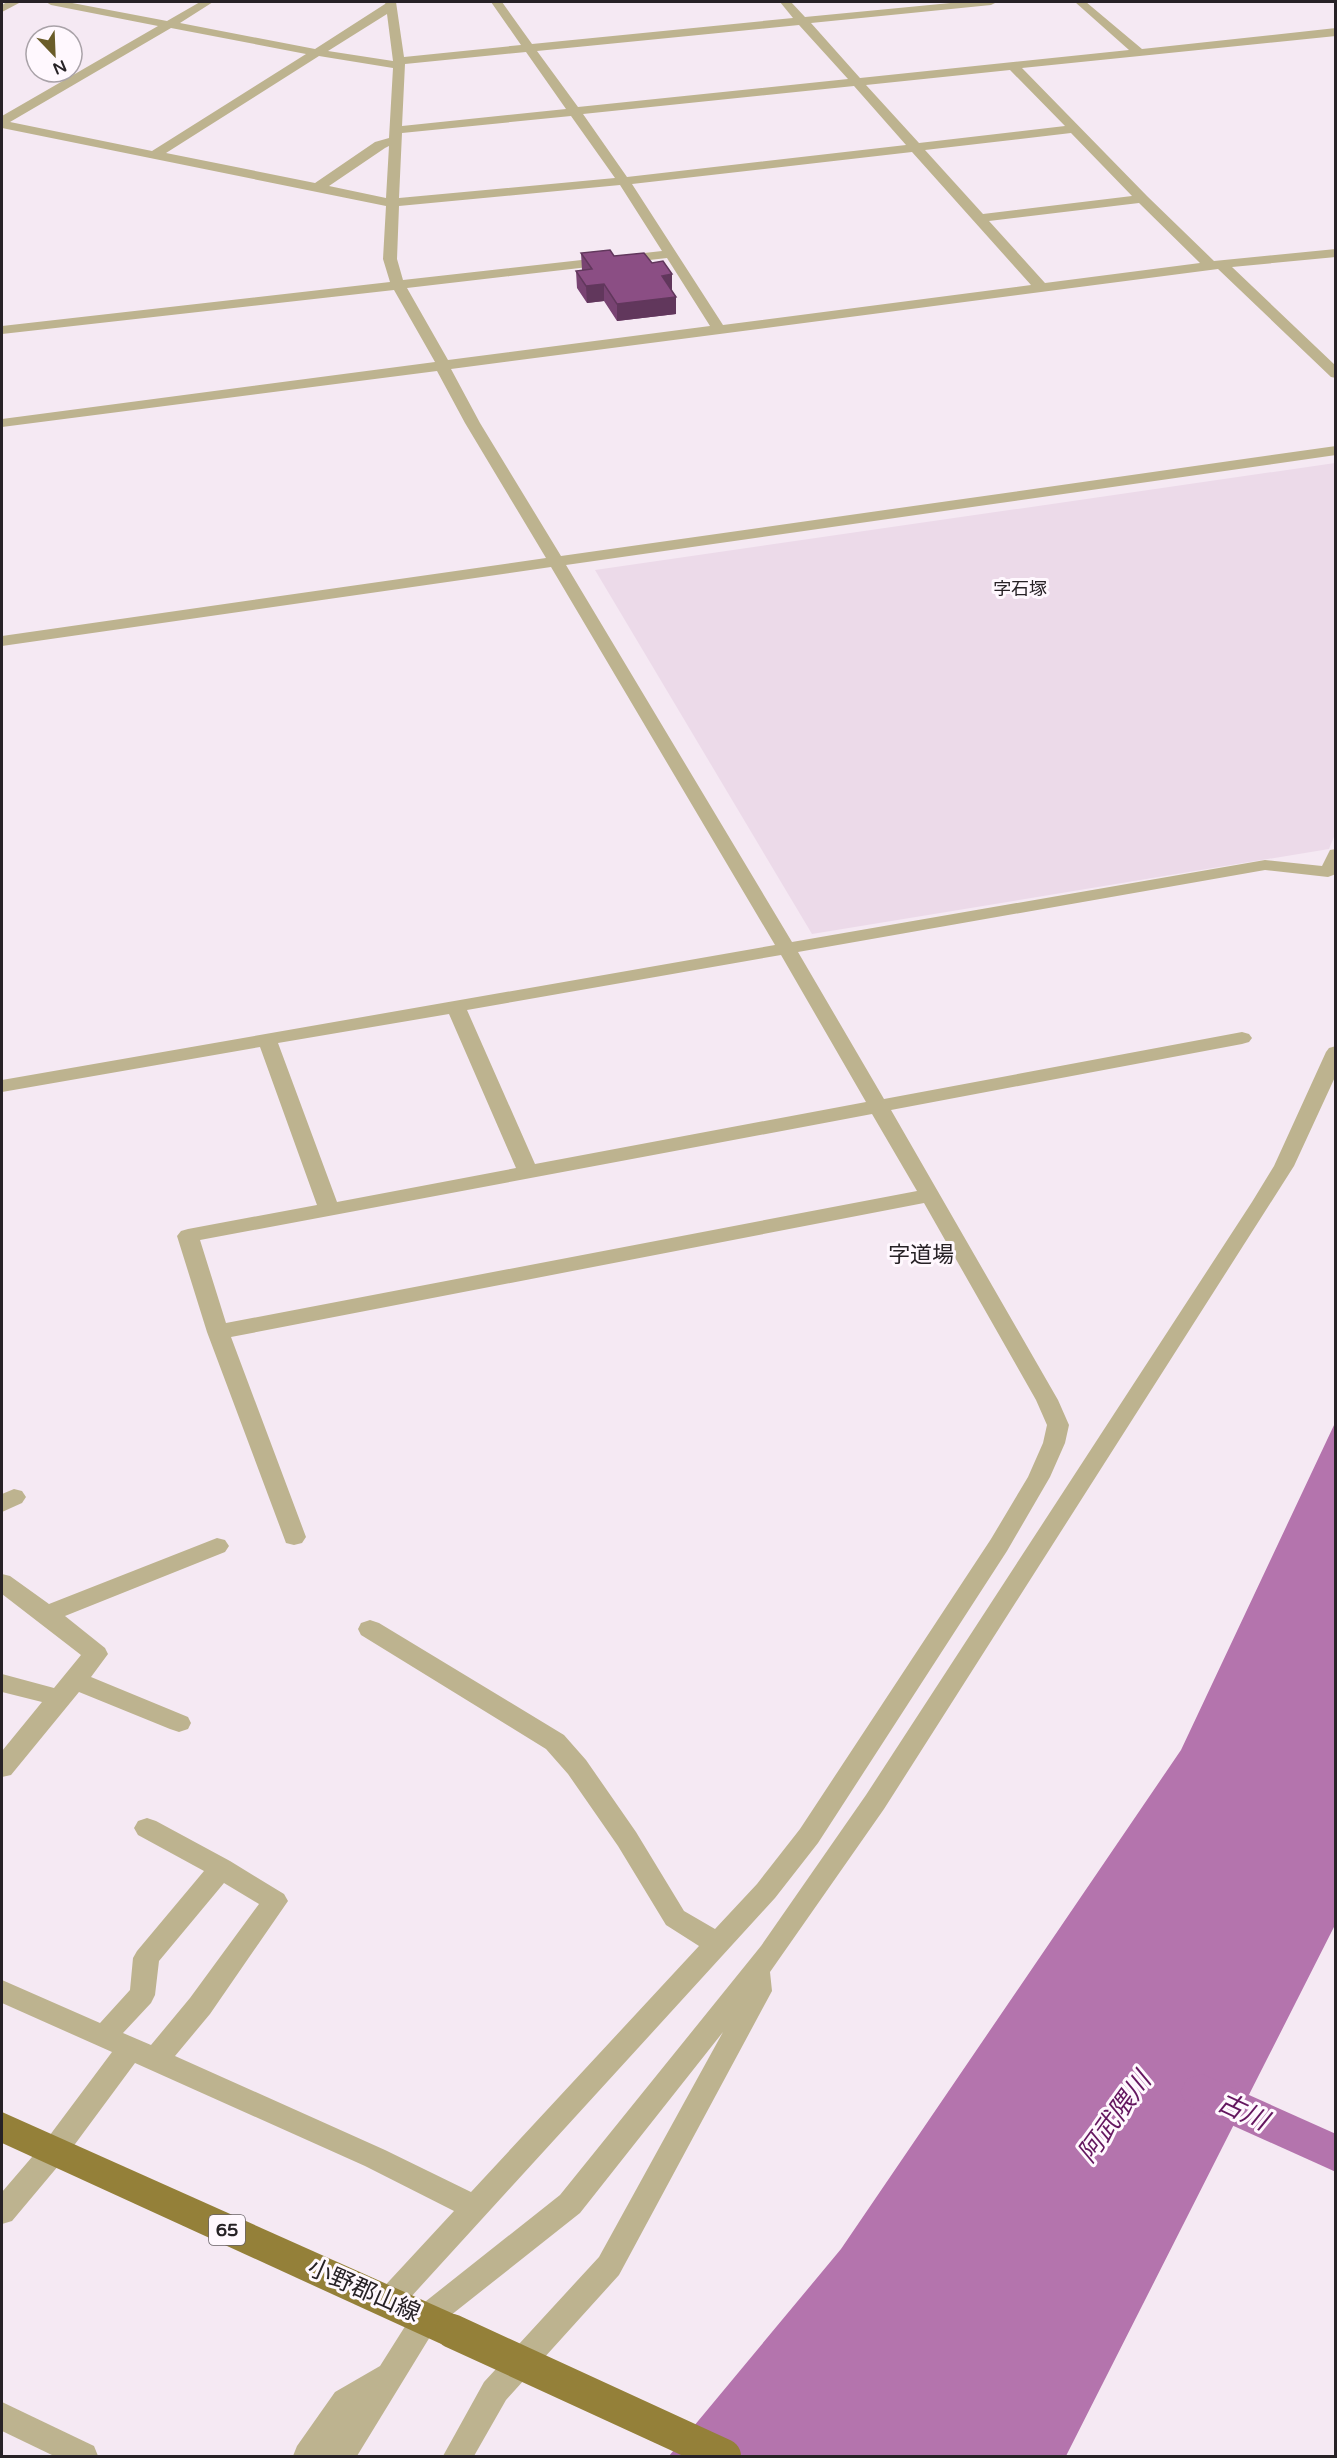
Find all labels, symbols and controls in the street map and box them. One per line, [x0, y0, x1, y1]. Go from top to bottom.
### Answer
north arrow [24, 24, 84, 84]
text: N [50, 55, 69, 79]
district label: 字石塚 [993, 578, 1047, 600]
district label: 字道場 [888, 1242, 954, 1268]
water label: 阿武隈川 [1071, 2064, 1159, 2168]
water label: 古川 [1213, 2086, 1276, 2138]
road number: 65 [209, 2215, 245, 2245]
street label: 小野郡山線 [303, 2253, 425, 2328]

